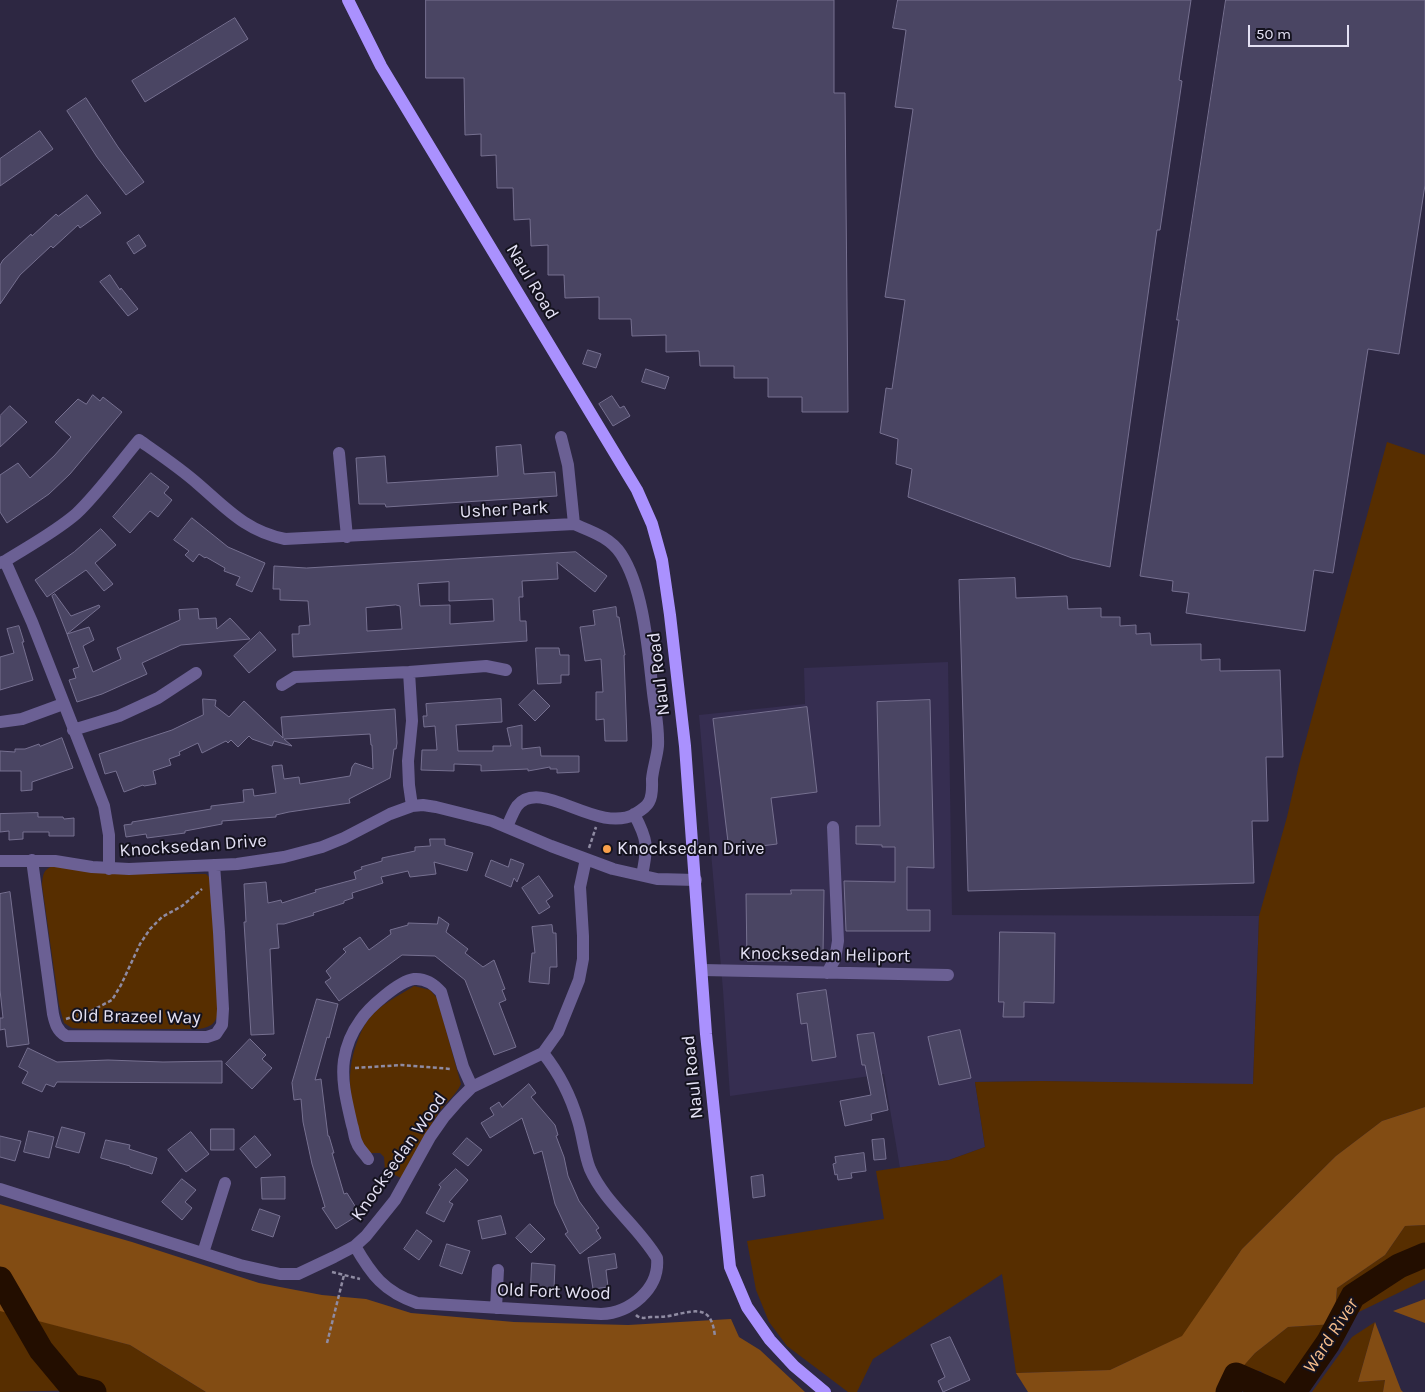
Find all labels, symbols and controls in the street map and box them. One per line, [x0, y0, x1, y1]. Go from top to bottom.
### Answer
scale bar [1250, 15, 1351, 47]
text: 50 m [1256, 25, 1291, 43]
street label: Naul Road [501, 240, 563, 324]
street label: Usher Park [459, 497, 549, 523]
street label: Naul Road [643, 631, 675, 717]
street label: Knocksedan Drive [119, 830, 267, 862]
place label: Knocksedan Drive [617, 838, 765, 860]
marker: Knocksedan Drive [601, 843, 613, 855]
street label: Knocksedan Heliport [739, 943, 911, 967]
street label: Old Brazeel Way [71, 1005, 201, 1029]
street label: Naul Road [678, 1034, 708, 1120]
street label: Knocksedan Wood [347, 1089, 451, 1225]
street label: Old Fort Wood [497, 1279, 611, 1305]
water label: Ward River [1298, 1294, 1364, 1378]

